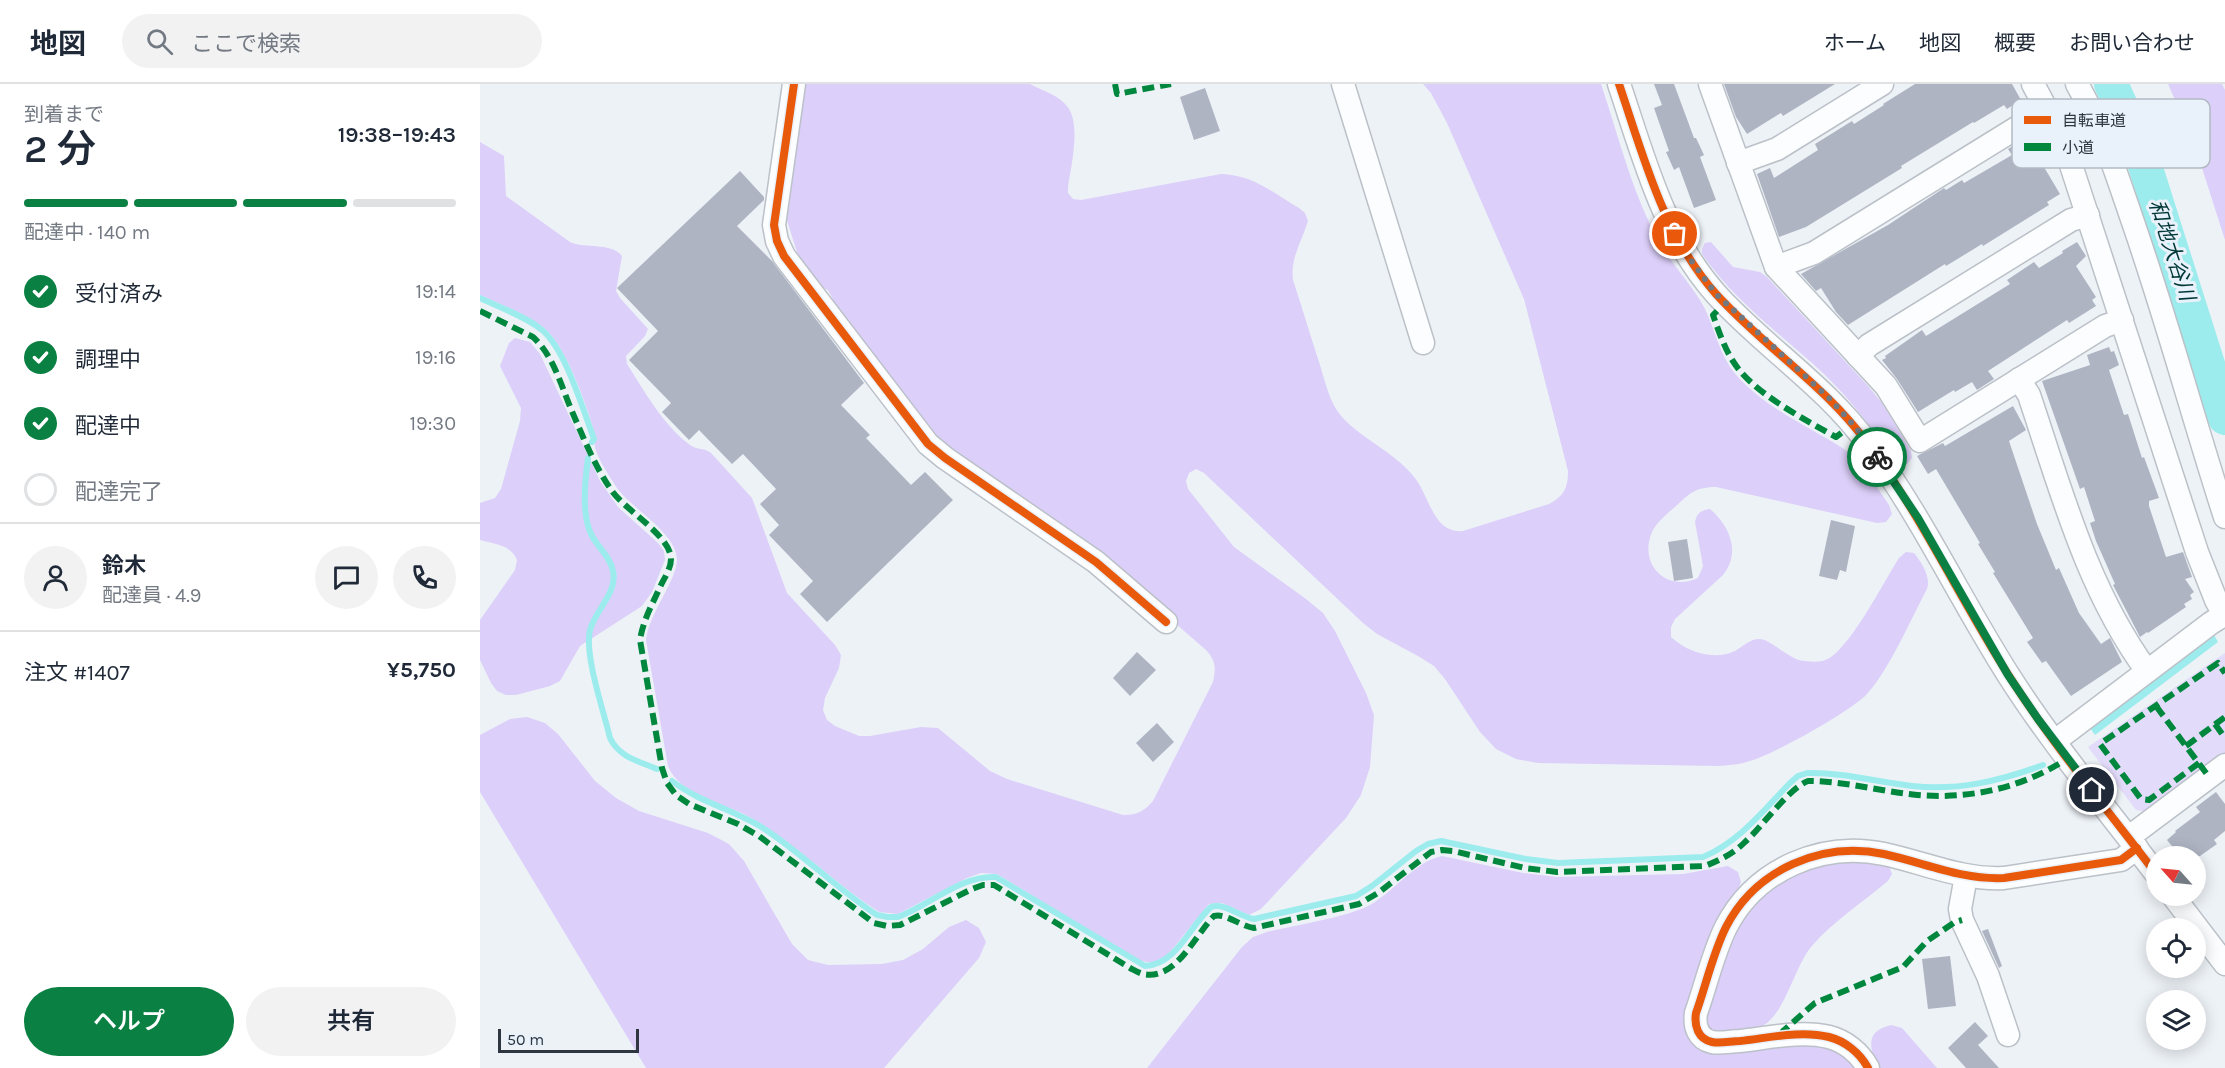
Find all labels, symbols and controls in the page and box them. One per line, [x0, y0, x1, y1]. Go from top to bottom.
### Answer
search box [122, 14, 542, 68]
icon: search [143, 25, 176, 58]
text: 地図 [30, 27, 86, 60]
text: ここで検索 [191, 31, 301, 57]
text: ホーム [1824, 31, 1886, 55]
text: 地図 [1919, 31, 1961, 55]
text: 概要 [1994, 31, 2036, 55]
text: お問い合わせ [2069, 31, 2195, 55]
legend [2012, 99, 2210, 168]
text: 到着まで [24, 103, 104, 126]
text: 自転車道 [2062, 111, 2126, 130]
text: 19:38–19:43 [338, 122, 456, 148]
text: 2 分 [24, 126, 96, 172]
text: 小道 [2062, 138, 2094, 157]
water label: 和地大谷川 [2144, 196, 2200, 306]
pin [1649, 208, 1700, 259]
icon: bag [1658, 217, 1691, 250]
text: 配達中 · 140 m [24, 221, 150, 244]
icon: check [24, 275, 57, 308]
text: 19:14 [415, 280, 456, 303]
text: 受付済み [75, 281, 163, 307]
icon: check [24, 341, 57, 374]
text: 19:16 [415, 346, 456, 369]
text: 調理中 [75, 347, 141, 373]
icon: check [24, 407, 57, 440]
text: 19:30 [410, 412, 456, 435]
text: 配達中 [75, 413, 141, 439]
courier [1847, 427, 1907, 487]
icon: bike [1861, 441, 1894, 474]
text: 配達完了 [75, 479, 163, 505]
button: person [24, 546, 87, 609]
button: chat [315, 546, 378, 609]
button: phone [393, 546, 456, 609]
text: 鈴木 [102, 553, 146, 579]
text: 配達員 · 4.9 [102, 584, 201, 607]
text: ¥5,750 [387, 657, 456, 683]
text: 注文 #1407 [24, 660, 130, 686]
pin [2066, 764, 2117, 815]
icon: home [2075, 773, 2108, 806]
north arrow [2146, 846, 2206, 906]
map controls [2146, 846, 2206, 1050]
button: locate [2146, 918, 2206, 978]
button: ヘルプ [24, 987, 234, 1056]
button: 共有 [246, 987, 456, 1056]
button: layers [2146, 990, 2206, 1050]
scale bar [498, 1026, 639, 1054]
text: 50 m [507, 1030, 544, 1049]

